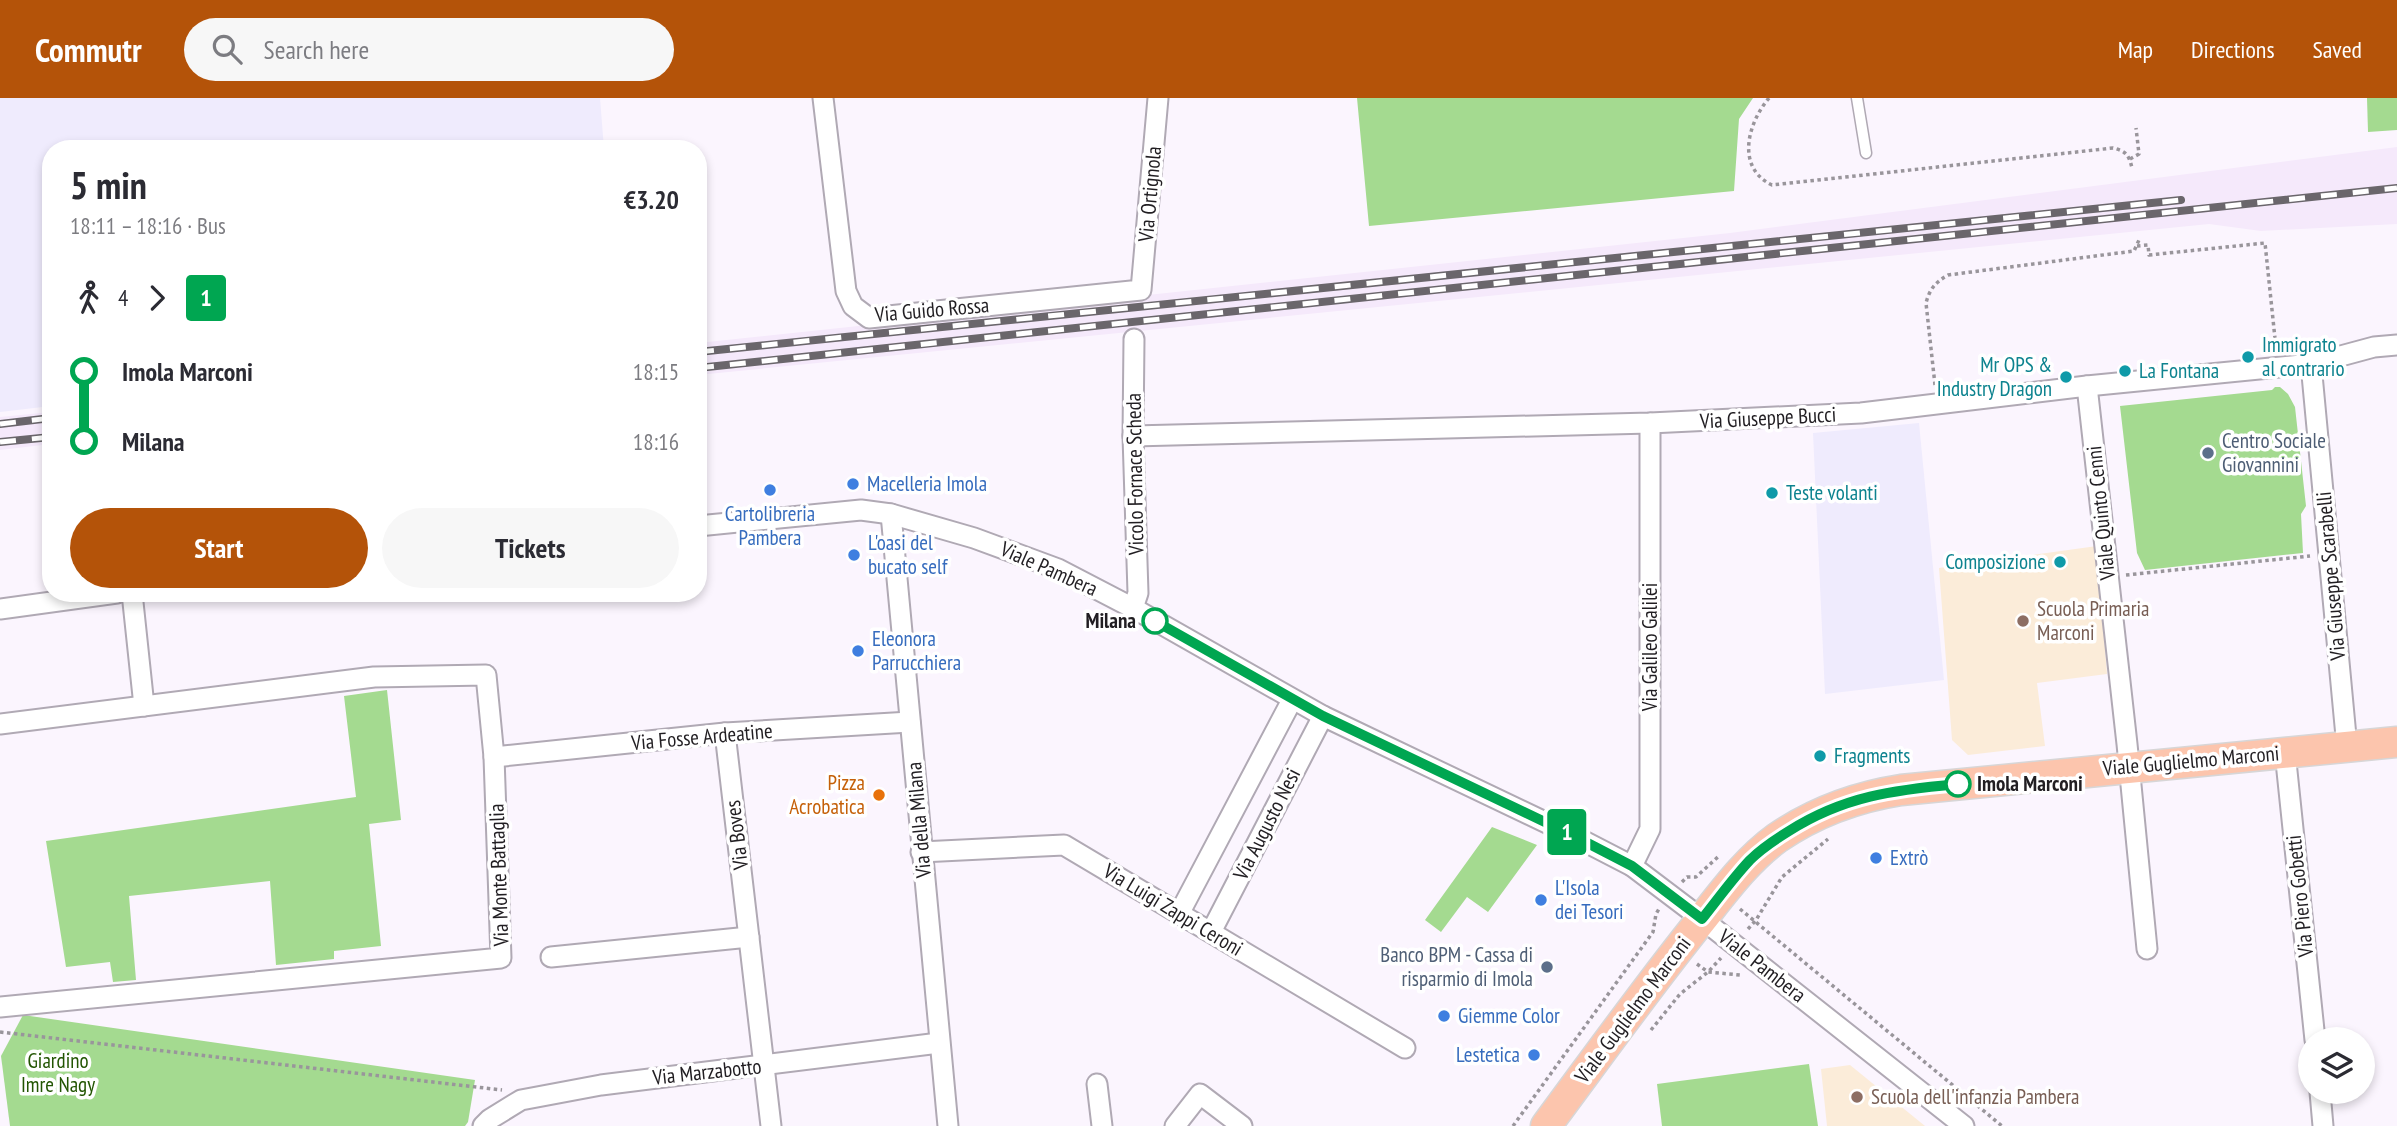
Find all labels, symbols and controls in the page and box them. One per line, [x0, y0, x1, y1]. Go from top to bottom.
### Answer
search box [184, 18, 674, 81]
text: Commutr [35, 28, 142, 71]
icon: search [208, 30, 246, 68]
text: Search here [264, 33, 369, 66]
text: Map [2118, 34, 2153, 65]
text: Directions [2191, 34, 2275, 65]
text: Saved [2313, 34, 2362, 65]
street label: Via Ortignola [1132, 145, 1167, 244]
text: 5 min [70, 160, 147, 209]
text: €3.20 [624, 183, 679, 216]
text: 18:11 – 18:16 · Bus [70, 211, 226, 240]
icon: walk [70, 279, 108, 317]
icon: forward [138, 279, 176, 317]
text: 1 [200, 282, 212, 313]
text: 4 [118, 283, 128, 312]
street label: Via Guido Rossa [873, 291, 990, 328]
place label: Immigrato al contrario [2262, 331, 2344, 382]
marker: Immigrato al contrario [2240, 349, 2256, 365]
place label: Mr OPS & Industry Dragon [1937, 351, 2052, 402]
text: Imola Marconi [122, 355, 253, 388]
text: 18:15 [633, 357, 679, 386]
place label: La Fontana [2139, 357, 2219, 384]
marker: La Fontana [2117, 363, 2133, 379]
marker: Mr OPS & Industry Dragon [2058, 369, 2074, 385]
street label: Vicolo Fornace Scheda [1120, 393, 1149, 556]
street label: Via Giuseppe Bucci [1698, 400, 1837, 435]
text: Milana [122, 425, 185, 458]
text: 18:16 [633, 427, 679, 456]
place label: Centro Sociale Giovannini [2222, 427, 2326, 478]
street label: Viale Quinto Cenni [2080, 445, 2121, 583]
marker: Centro Sociale Giovannini [2200, 445, 2216, 461]
place label: Macelleria Imola [867, 470, 987, 497]
marker: Macelleria Imola [845, 476, 861, 492]
place label: Teste volanti [1786, 479, 1878, 506]
marker: Cartolibreria Pambera [762, 482, 778, 498]
marker: Teste volanti [1764, 485, 1780, 501]
street label: Via Giuseppe Scarabelli [2310, 490, 2351, 663]
place label: Cartolibreria Pambera [725, 500, 815, 551]
button: Start [70, 508, 368, 588]
button: Tickets [382, 508, 679, 588]
place label: L'oasi del bucato self [868, 529, 948, 580]
street label: Viale Pambera [995, 535, 1102, 602]
marker: L'oasi del bucato self [846, 547, 862, 563]
place label: Composizione [1945, 548, 2046, 575]
marker: Composizione [2052, 554, 2068, 570]
street label: Via Galileo Galilei [1636, 583, 1663, 712]
place label: Scuola Primaria Marconi [2037, 595, 2149, 646]
place label: Milana [1085, 607, 1136, 634]
marker: Milana [1142, 608, 1168, 634]
marker: Scuola Primaria Marconi [2015, 613, 2031, 629]
place label: Eleonora Parrucchiera [872, 625, 961, 676]
marker: Eleonora Parrucchiera [850, 643, 866, 659]
street label: Via Fosse Ardeatine [629, 717, 774, 756]
street label: Viale Guglielmo Marconi [2101, 739, 2280, 782]
place label: Fragments [1834, 742, 1910, 769]
marker: Fragments [1812, 748, 1828, 764]
street label: Via della Milana [900, 761, 937, 880]
street label: Via Augusto Nesi [1226, 763, 1306, 885]
place label: Pizza Acrobatica [789, 769, 865, 820]
place label: Imola Marconi [1977, 770, 2083, 797]
marker: Imola Marconi [1945, 771, 1971, 797]
marker: Pizza Acrobatica [871, 787, 887, 803]
street label: Via Boves [719, 799, 754, 872]
street label: Via Monte Battaglia [483, 803, 515, 948]
line badge: 1 [1544, 809, 1590, 855]
text: 1 [1561, 816, 1573, 847]
street label: Via Piero Gobetti [2280, 834, 2319, 959]
place label: Extrò [1890, 844, 1928, 871]
marker: Extrò [1868, 850, 1884, 866]
street label: Via Luigi Zappi Ceroni [1098, 857, 1248, 962]
place label: L'Isola dei Tesori [1555, 874, 1624, 925]
marker: L'Isola dei Tesori [1533, 892, 1549, 908]
street label: Viale Pambera [1712, 922, 1811, 1008]
street label: Viale Guglielmo Marconi [1568, 931, 1697, 1089]
place label: Banco BPM - Cassa di risparmio di Imola [1380, 941, 1533, 992]
marker: Banco BPM - Cassa di risparmio di Imola [1539, 959, 1555, 975]
place label: Giemme Color [1458, 1002, 1560, 1029]
marker: Giemme Color [1436, 1008, 1452, 1024]
map controls [2298, 1027, 2375, 1104]
button: layers [2298, 1027, 2375, 1104]
place label: Lestetica [1456, 1041, 1520, 1068]
park label: Giardino Imre Nagy [21, 1047, 95, 1098]
marker: Lestetica [1526, 1047, 1542, 1063]
street label: Via Marzabotto [650, 1052, 763, 1091]
place label: Scuola dell'infanzia Pambera [1871, 1083, 2079, 1110]
marker: Scuola dell'infanzia Pambera [1849, 1089, 1865, 1105]

